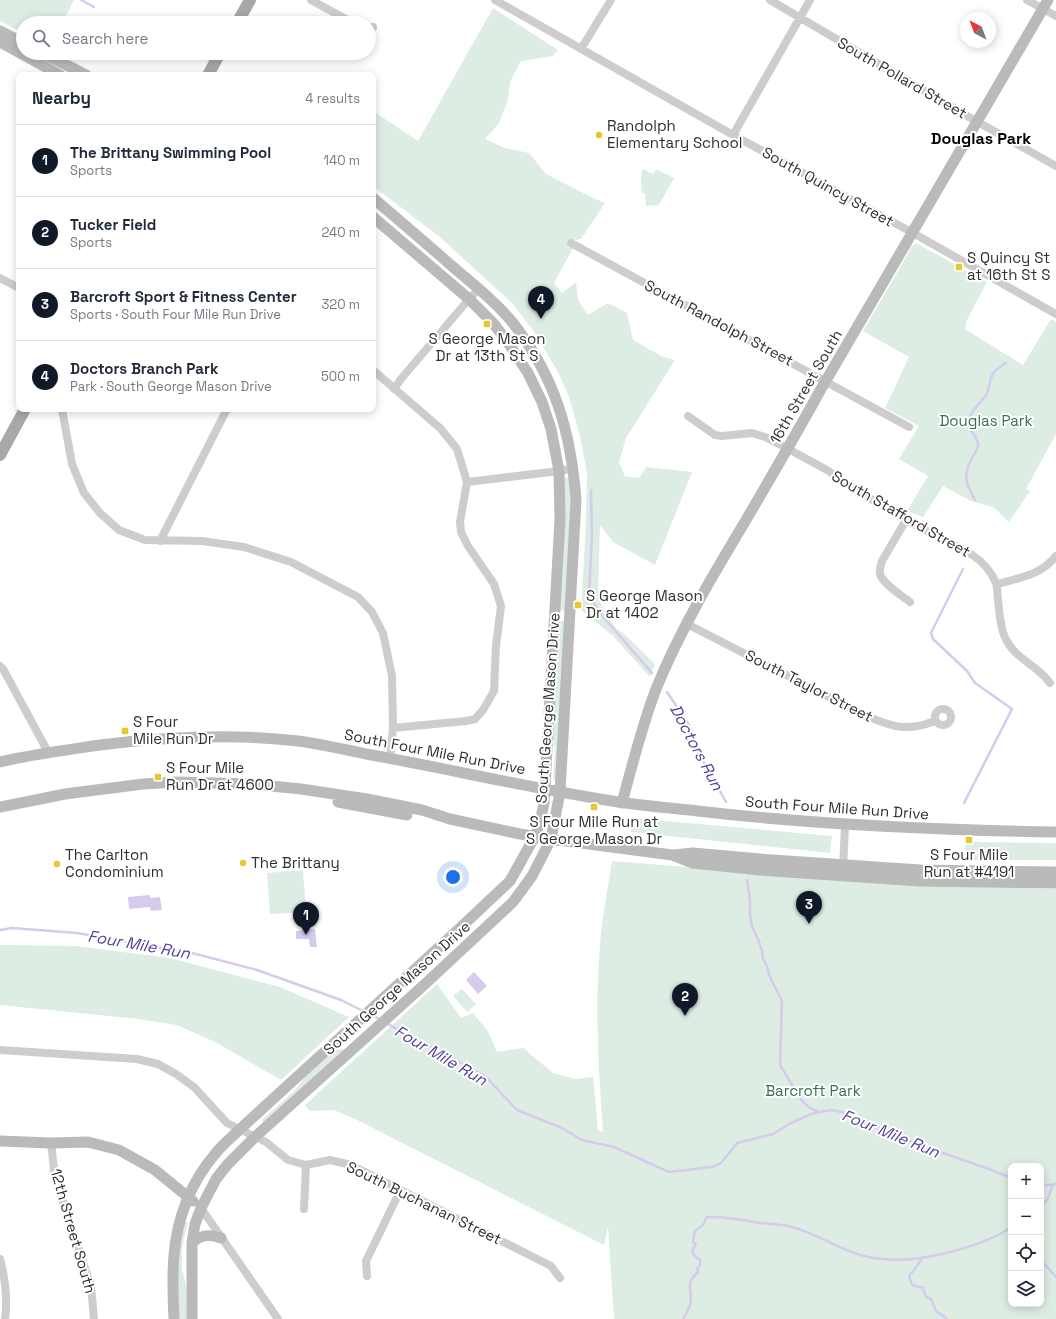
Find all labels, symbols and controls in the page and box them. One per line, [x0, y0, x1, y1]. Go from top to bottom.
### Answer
north arrow [960, 12, 996, 48]
search box [16, 16, 376, 60]
icon: search [30, 27, 52, 49]
text: Search here [62, 29, 148, 48]
street label: South Pollard Street [834, 33, 970, 122]
text: Nearby [32, 87, 91, 109]
text: 4 results [305, 90, 360, 107]
place label: Randolph Elementary School [607, 116, 743, 152]
district label: Douglas Park [931, 128, 1031, 149]
marker: Randolph Elementary School [594, 130, 604, 140]
street label: South Quincy Street [759, 142, 897, 231]
text: The Brittany Swimming Pool [70, 143, 271, 162]
text: 1 [42, 152, 48, 169]
text: 140 m [324, 152, 360, 169]
text: Sports [70, 162, 112, 179]
text: Tucker Field [70, 215, 156, 234]
text: 2 [41, 224, 49, 241]
text: 240 m [322, 224, 360, 241]
text: Sports [70, 234, 112, 251]
place label: S Quincy St at 16th St S [967, 248, 1050, 284]
marker: S Quincy St at 16th St S [954, 262, 964, 272]
street label: South Randolph Street [641, 275, 797, 370]
pin: 4 [528, 286, 554, 319]
text: Barcroft Sport & Fitness Center [70, 287, 297, 306]
text: 3 [41, 296, 49, 313]
text: 320 m [321, 296, 360, 313]
text: Sports · South Four Mile Run Drive [70, 306, 281, 323]
marker: S George Mason Dr at 13th St S [482, 319, 492, 329]
street label: 16th Street South [765, 326, 846, 447]
place label: S George Mason Dr at 13th St S [429, 329, 545, 365]
text: Doctors Branch Park [70, 359, 218, 378]
text: 4 [41, 368, 49, 385]
text: 500 m [321, 368, 360, 385]
text: Park · South George Mason Drive [70, 378, 272, 395]
park label: Douglas Park [939, 411, 1033, 430]
street label: South Stafford Street [829, 466, 974, 561]
place label: S George Mason Dr at 1402 [586, 586, 703, 622]
marker: S George Mason Dr at 1402 [573, 600, 583, 610]
street label: South George Mason Drive [531, 612, 564, 804]
street label: South Taylor Street [742, 645, 876, 726]
water label: Doctors Run [665, 700, 729, 795]
place label: S Four Mile Run Dr [133, 712, 214, 748]
street label: South Four Mile Run Drive [343, 725, 527, 778]
marker: S Four Mile Run Dr [120, 726, 130, 736]
place label: S Four Mile Run Dr at 4600 [166, 758, 274, 794]
marker: S Four Mile Run Dr at 4600 [153, 772, 163, 782]
street label: South Four Mile Run Drive [744, 792, 930, 823]
marker: S Four Mile Run at S George Mason Dr [589, 802, 599, 812]
place label: S Four Mile Run at S George Mason Dr [526, 812, 662, 848]
marker: S Four Mile Run at #4191 [964, 835, 974, 845]
place label: The Carlton Condominium [65, 845, 164, 881]
place label: S Four Mile Run at #4191 [924, 845, 1014, 881]
place label: The Brittany [251, 853, 340, 872]
marker: The Brittany [238, 858, 248, 868]
marker: The Carlton Condominium [52, 859, 62, 869]
your location [443, 867, 463, 887]
pin: 3 [796, 891, 822, 924]
pin: 1 [293, 902, 319, 935]
street label: South George Mason Drive [319, 917, 474, 1059]
water label: Four Mile Run [86, 925, 193, 964]
pin: 2 [672, 983, 698, 1016]
water label: Four Mile Run [391, 1021, 492, 1091]
park label: Barcroft Park [765, 1081, 861, 1100]
water label: Four Mile Run [839, 1104, 944, 1163]
street label: South Buchanan Street [344, 1157, 505, 1248]
map controls [1008, 1163, 1044, 1307]
button: + [1008, 1163, 1044, 1199]
street label: 12th Street South [47, 1166, 100, 1295]
button: − [1008, 1199, 1044, 1235]
button: locate [1008, 1235, 1044, 1271]
button: layers [1008, 1271, 1044, 1307]

